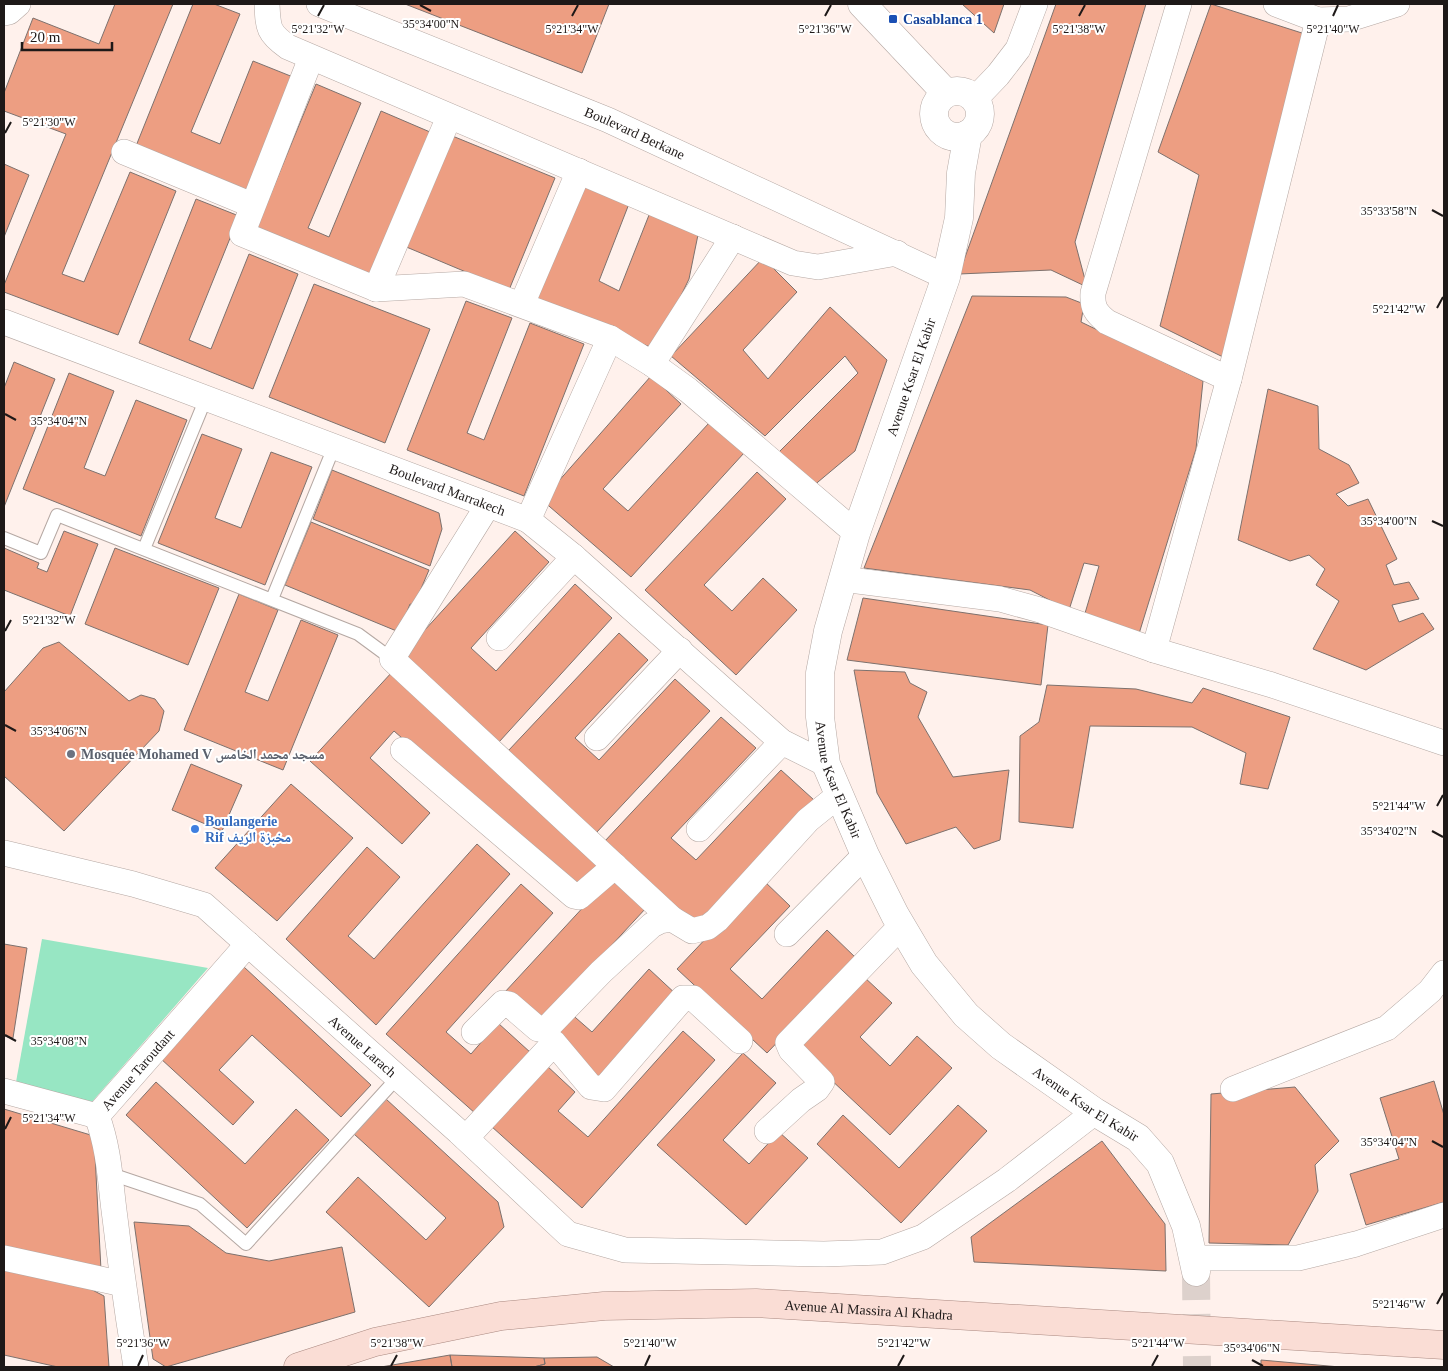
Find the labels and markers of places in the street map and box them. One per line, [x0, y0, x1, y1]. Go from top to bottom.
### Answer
place label: Casablanca 1 [903, 12, 983, 27]
marker: Casablanca 1 [887, 13, 899, 25]
place label: Mosquée Mohamed V مسجد محمد الخامس [81, 747, 325, 763]
marker: Mosquée Mohamed V مسجد محمد الخامس [65, 748, 77, 760]
place label: Boulangerie Rif مخبزة الريف [205, 814, 291, 846]
marker: Boulangerie Rif مخبزة الريف [189, 823, 201, 835]

